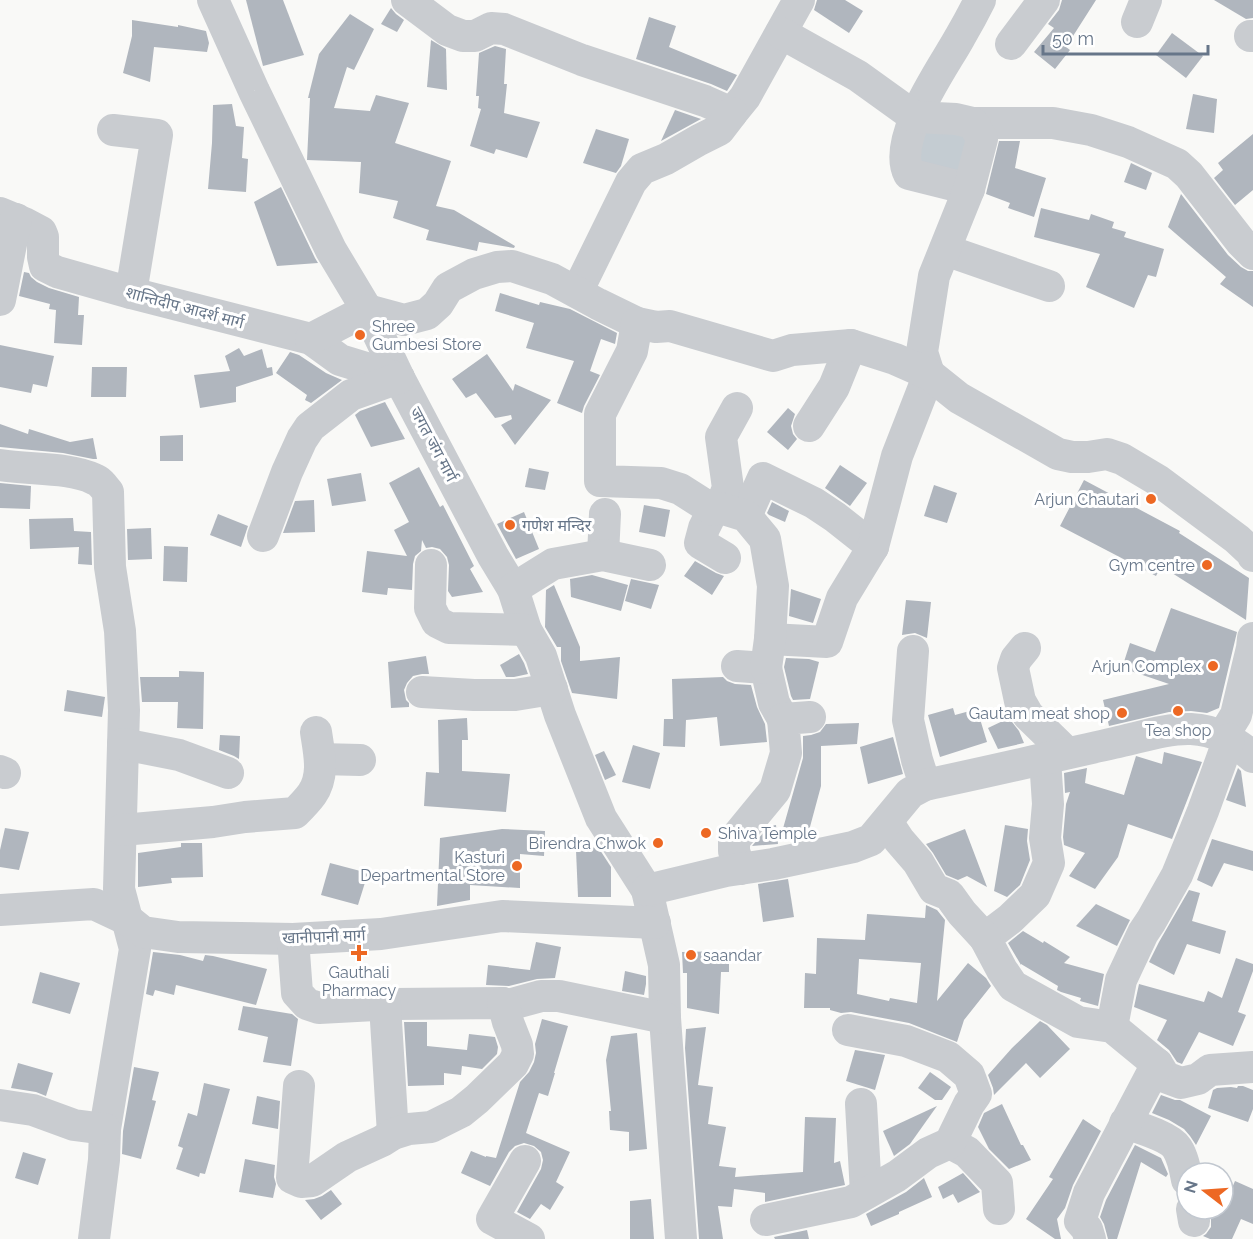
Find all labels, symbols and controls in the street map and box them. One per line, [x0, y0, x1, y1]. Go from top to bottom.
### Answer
scale bar [1043, 18, 1208, 56]
text: 50 m [1052, 28, 1094, 49]
street label: शान्तिदीप आदर्श मार्ग [124, 283, 247, 333]
place label: Shree Gumbesi Store [372, 317, 481, 354]
marker: Shree Gumbesi Store [353, 328, 367, 342]
street label: जगत जंग मार्ग [406, 404, 462, 486]
place label: Arjun Chautari [1034, 490, 1139, 509]
marker: Arjun Chautari [1144, 492, 1158, 506]
place label: गणेश मन्दिर [522, 516, 592, 535]
marker: गणेश मन्दिर [503, 518, 517, 532]
place label: Gym centre [1109, 556, 1195, 575]
marker: Gym centre [1200, 558, 1214, 572]
place label: Arjun Complex [1091, 657, 1201, 676]
marker: Arjun Complex [1206, 659, 1220, 673]
place label: Gautam meat shop [969, 704, 1110, 723]
marker: Tea shop [1171, 704, 1185, 718]
marker: Gautam meat shop [1115, 706, 1129, 720]
place label: Tea shop [1145, 721, 1211, 740]
place label: Shiva Temple [718, 824, 817, 843]
marker: Shiva Temple [699, 826, 713, 840]
place label: Birendra Chwok [529, 834, 647, 853]
marker: Birendra Chwok [651, 836, 665, 850]
place label: Kasturi Departmental Store [360, 848, 505, 885]
marker: Kasturi Departmental Store [510, 859, 524, 873]
street label: खानीपानी मार्ग [282, 926, 367, 947]
marker: Gauthali Pharmacy [352, 946, 366, 960]
place label: saandar [703, 946, 762, 965]
marker: saandar [684, 948, 698, 962]
place label: Gauthali Pharmacy [322, 963, 397, 1000]
north arrow [1175, 1161, 1235, 1221]
text: N [1180, 1178, 1202, 1195]

